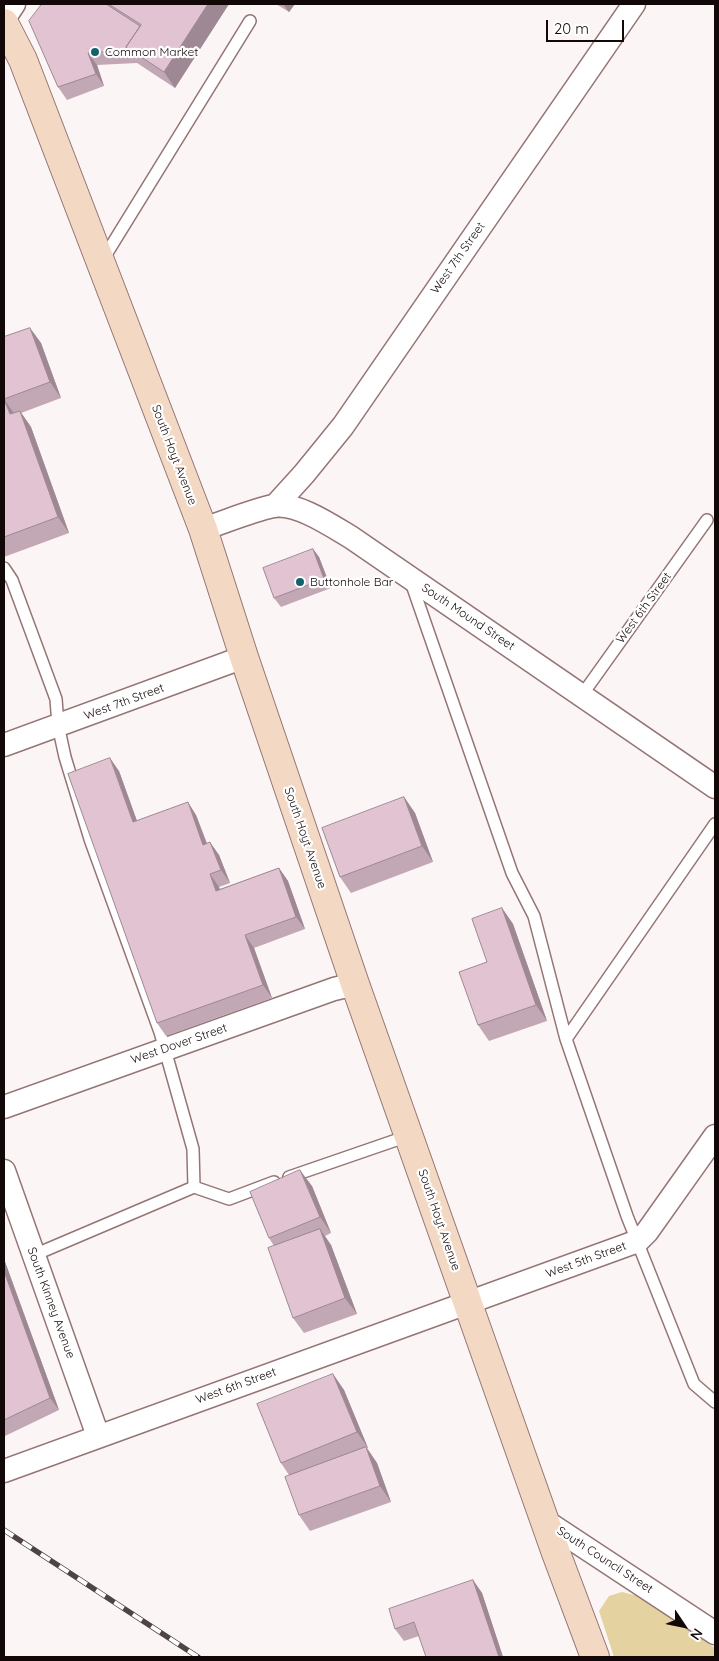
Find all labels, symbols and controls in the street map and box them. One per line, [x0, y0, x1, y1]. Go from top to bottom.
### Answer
scale bar [549, 10, 626, 42]
text: 20 m [554, 19, 589, 38]
place label: Common Market [105, 45, 198, 59]
marker: Common Market [89, 46, 101, 58]
street label: West 7th Street [428, 219, 488, 297]
street label: South Hoyt Avenue [148, 403, 200, 507]
street label: West 6th Street [613, 570, 675, 646]
place label: Buttonhole Bar [310, 575, 393, 589]
marker: Buttonhole Bar [294, 576, 306, 588]
street label: South Mound Street [419, 580, 517, 654]
street label: West 7th Street [82, 681, 166, 723]
street label: South Hoyt Avenue [281, 786, 329, 890]
street label: West Dover Street [129, 1021, 229, 1067]
street label: South Hoyt Avenue [415, 1168, 463, 1272]
street label: West 5th Street [544, 1239, 628, 1281]
street label: South Kinney Avenue [24, 1245, 78, 1361]
street label: West 6th Street [194, 1365, 278, 1407]
street label: South Council Street [554, 1524, 656, 1596]
north arrow [659, 1601, 709, 1651]
text: N [686, 1625, 707, 1644]

